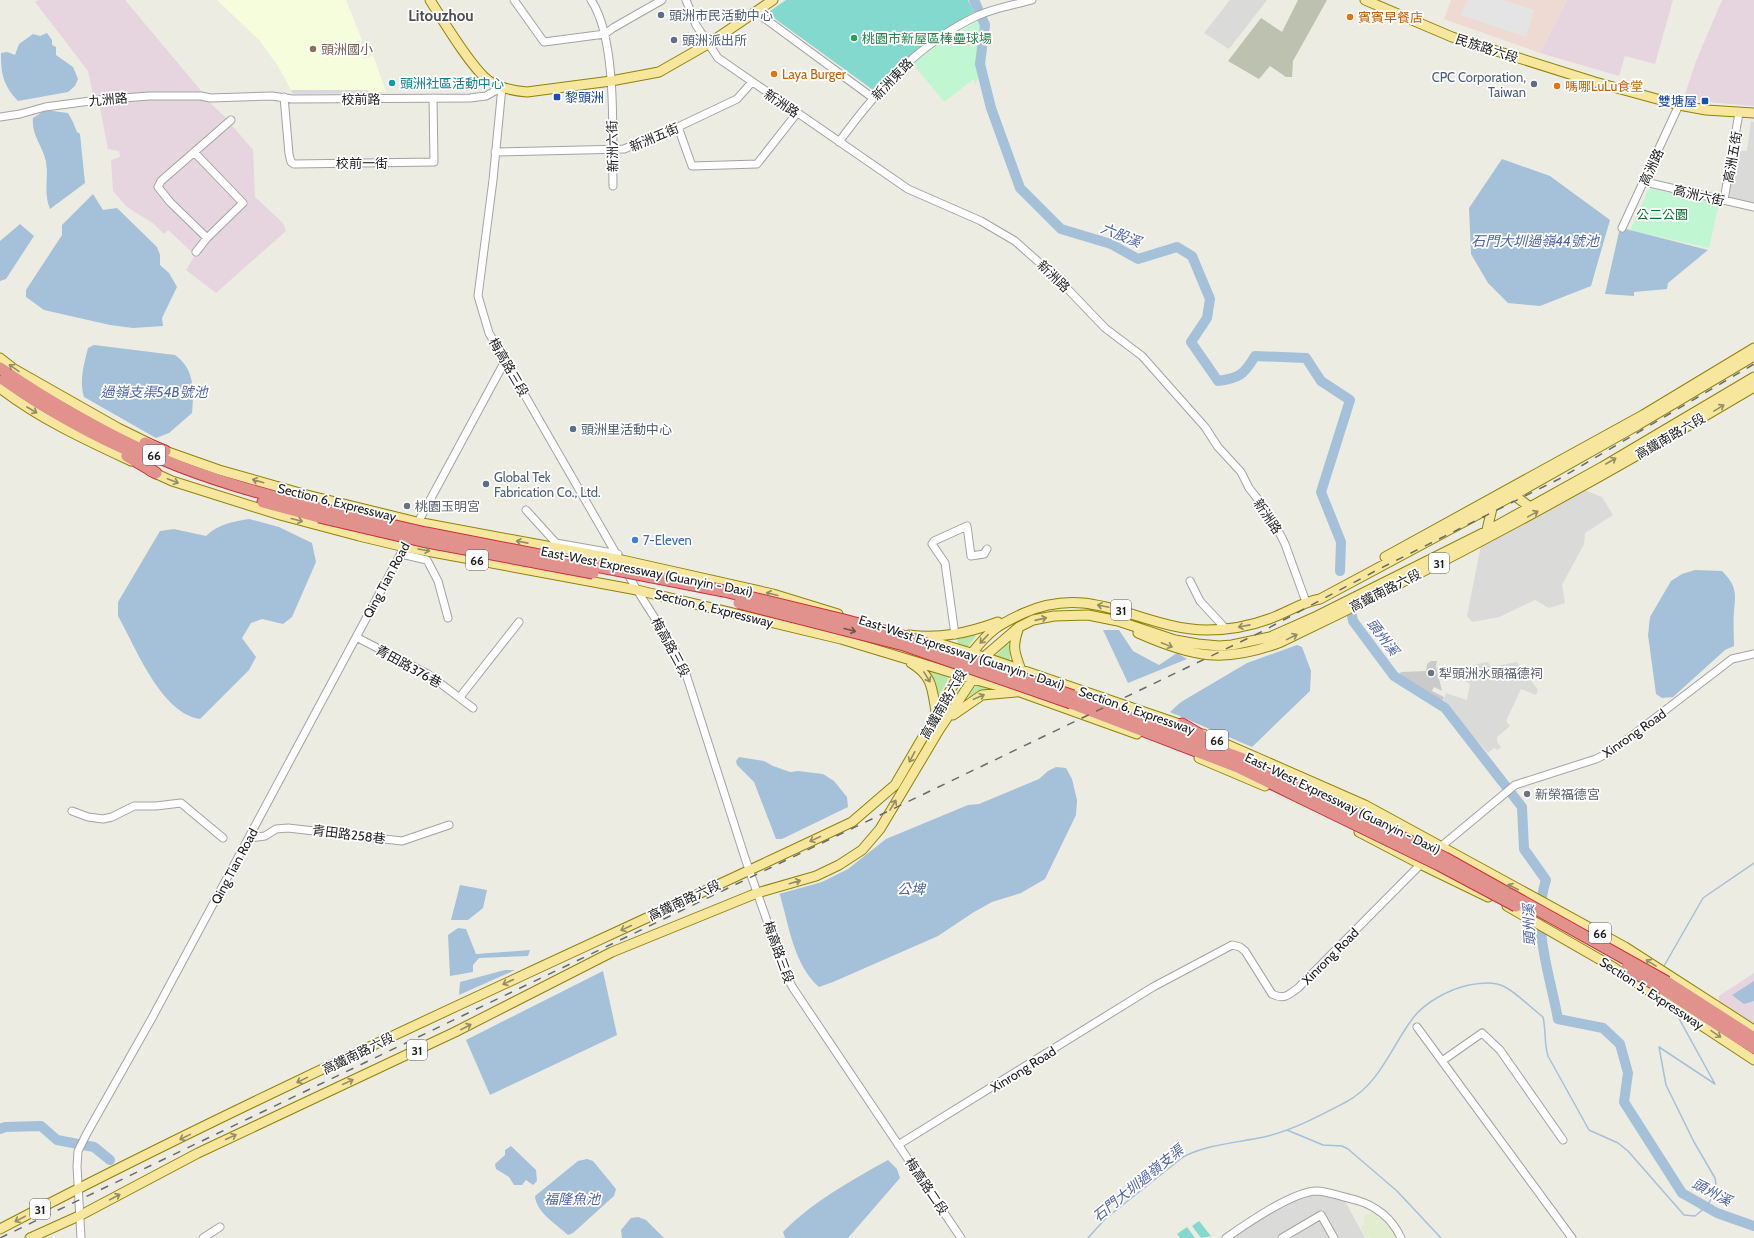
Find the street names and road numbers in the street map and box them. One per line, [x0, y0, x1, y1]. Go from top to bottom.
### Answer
street label: 民族路六段 [1454, 30, 1520, 66]
street label: 新洲東路 [868, 55, 916, 103]
street label: 新洲路 [761, 85, 803, 121]
street label: 九洲路 [88, 89, 128, 109]
street label: 校前路 [341, 91, 381, 107]
street label: 新洲五街 [627, 119, 681, 155]
street label: 新洲六街 [604, 120, 620, 172]
street label: 高洲五街 [1720, 130, 1744, 184]
street label: 高洲路 [1636, 146, 1666, 188]
street label: 校前一街 [336, 155, 388, 171]
street label: 高洲六街 [1672, 181, 1726, 209]
street label: 新洲路 [1034, 257, 1074, 295]
street label: 梅高路三段 [486, 335, 532, 399]
street label: 高鐵南路六段 [1632, 410, 1708, 462]
road number: 66 [143, 445, 165, 465]
street label: Section 6, Expressway [276, 480, 398, 525]
street label: 新洲路 [1250, 495, 1286, 537]
street label: Qing Tian Road [359, 539, 413, 621]
street label: East-West Expressway (Guanyin - Daxi) [540, 543, 754, 599]
road number: 66 [466, 550, 488, 570]
road number: 31 [1429, 553, 1449, 573]
street label: 高鐵南路六段 [1347, 565, 1423, 615]
street label: Section 6, Expressway [653, 586, 775, 631]
road number: 31 [1111, 600, 1131, 620]
street label: East-West Expressway (Guanyin - Daxi) [857, 611, 1067, 693]
street label: 梅高路三段 [649, 615, 693, 679]
street label: 青田路376巷 [373, 641, 445, 691]
street label: 高鐵南路六段 [917, 666, 969, 742]
street label: Section 6, Expressway [1077, 683, 1198, 738]
street label: Xinrong Road [1599, 705, 1669, 761]
road number: 66 [1206, 730, 1228, 750]
street label: East-West Expressway (Guanyin - Daxi) [1243, 749, 1443, 857]
street label: 青田路258巷 [311, 822, 387, 846]
street label: Qing Tian Road [207, 825, 261, 907]
street label: 高鐵南路六段 [645, 876, 723, 924]
street label: 梅高路三段 [760, 919, 798, 985]
road number: 66 [1589, 923, 1611, 943]
street label: Xinrong Road [1298, 924, 1362, 988]
street label: Section 5, Expressway [1597, 953, 1708, 1033]
street label: 高鐵南路六段 [319, 1029, 397, 1077]
road number: 31 [407, 1040, 427, 1060]
street label: Xinrong Road [987, 1043, 1059, 1095]
street label: 梅高路二段 [902, 1155, 952, 1217]
road number: 31 [30, 1199, 50, 1219]

